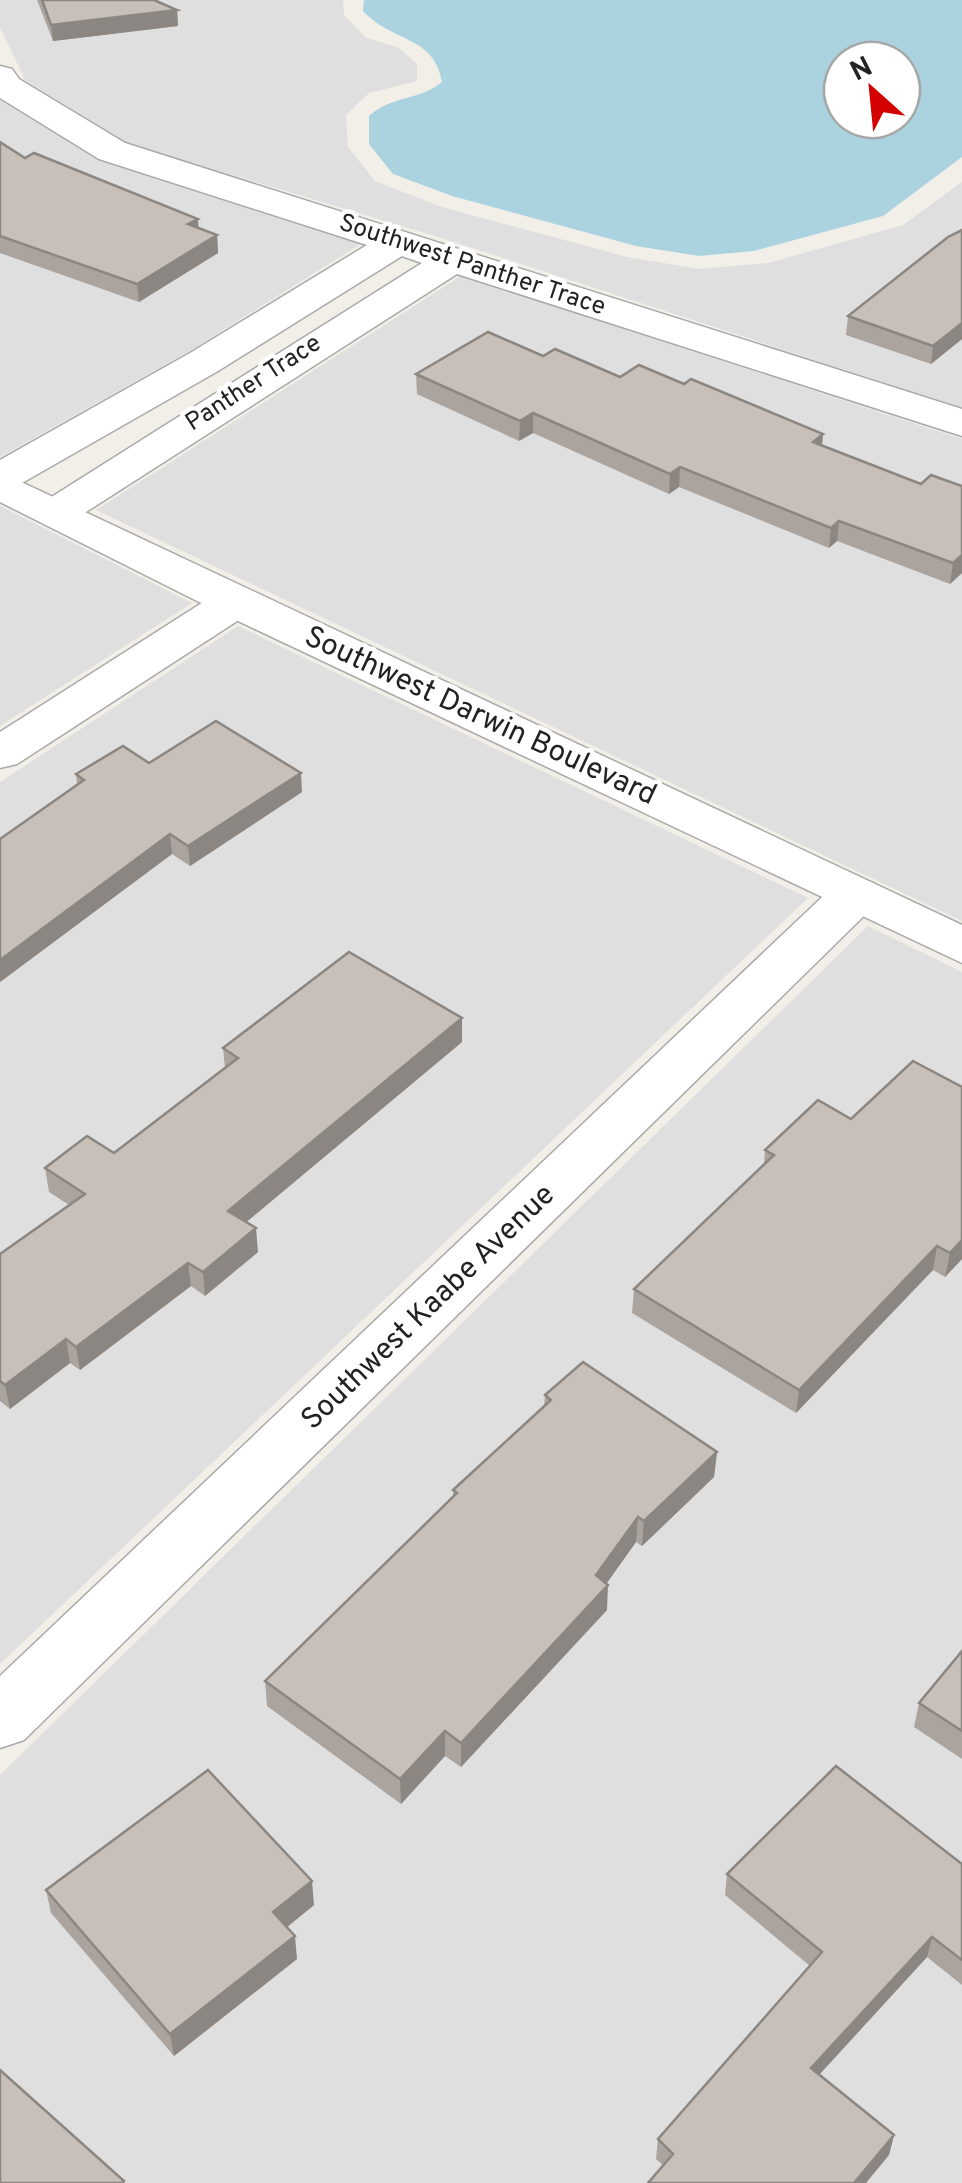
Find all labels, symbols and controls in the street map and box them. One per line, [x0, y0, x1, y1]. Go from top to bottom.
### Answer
north arrow [822, 40, 922, 140]
text: N [845, 50, 879, 91]
street label: Southwest Panther Trace [335, 208, 609, 324]
street label: Panther Trace [180, 328, 328, 440]
street label: Southwest Darwin Boulevard [298, 619, 662, 815]
street label: Southwest Kaabe Avenue [294, 1177, 564, 1439]

